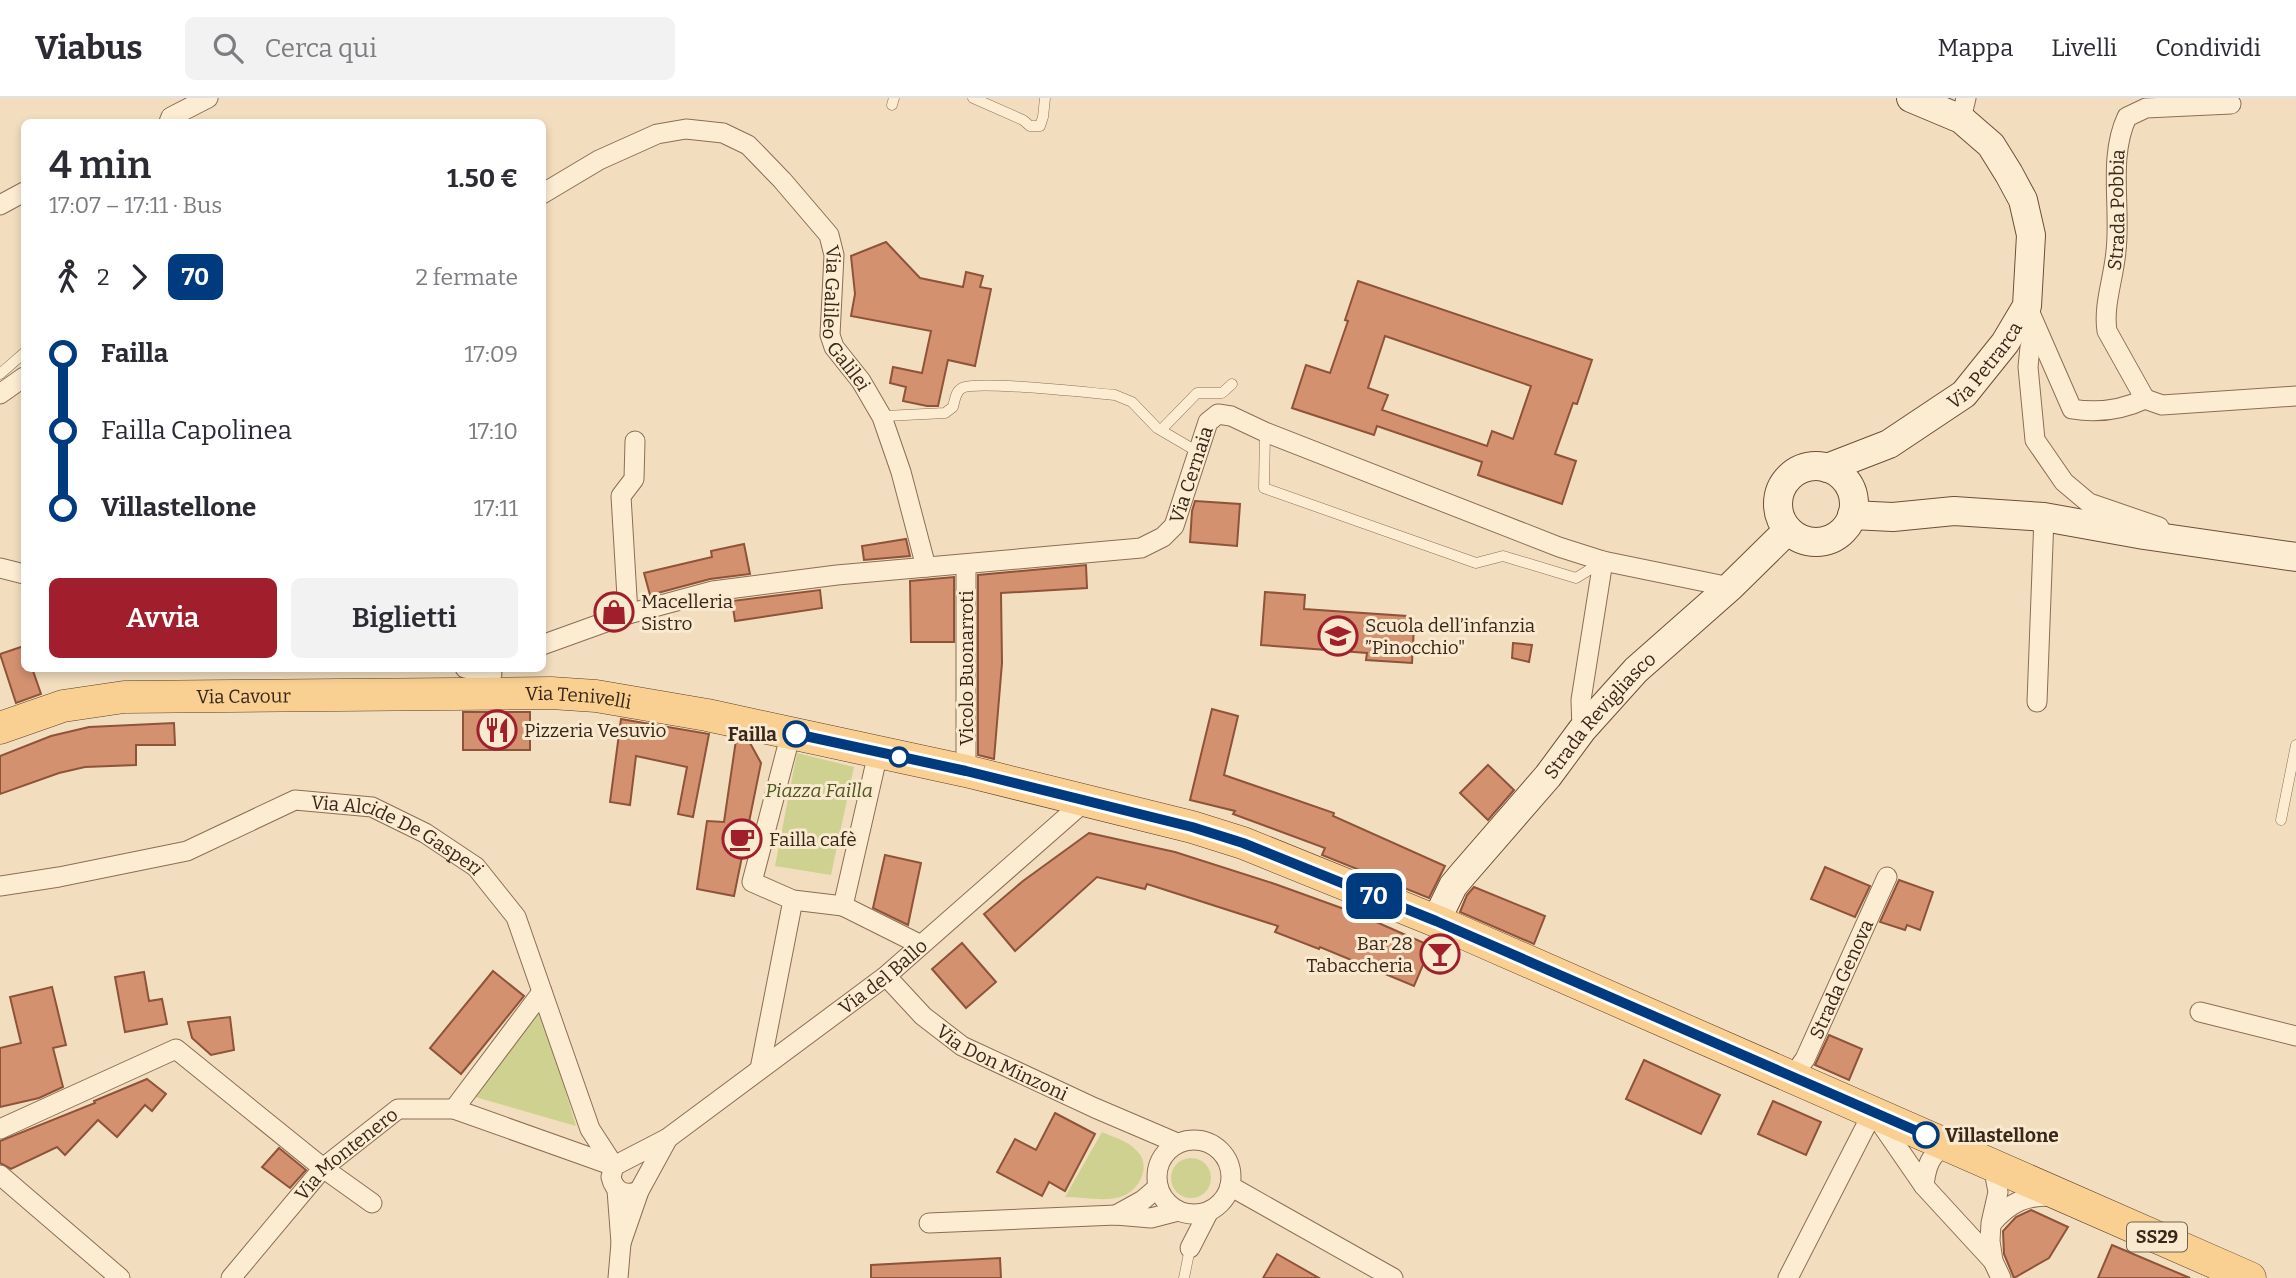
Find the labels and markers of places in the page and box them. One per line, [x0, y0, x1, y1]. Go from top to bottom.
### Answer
place label: Macelleria Sistro [641, 590, 734, 635]
shop icon: Macelleria Sistro [593, 591, 635, 633]
place label: Scuola dell’infanzia ”Pinocchio" [1365, 614, 1536, 659]
school or university icon: Scuola dell’infanzia ”Pinocchio" [1317, 615, 1359, 657]
restaurant icon: Pizzeria Vesuvio [476, 709, 518, 751]
place label: Pizzeria Vesuvio [524, 719, 667, 742]
marker: Failla [783, 721, 809, 747]
place label: Failla [728, 723, 777, 746]
unlabelled marker [889, 747, 909, 767]
cafe icon: Failla cafè [721, 818, 763, 860]
place label: Failla cafè [769, 828, 857, 851]
place label: Bar 28 Tabaccheria [1306, 932, 1414, 977]
bar icon: Bar 28 Tabaccheria [1419, 933, 1461, 975]
marker: Villastellone [1913, 1122, 1939, 1148]
place label: Villastellone [1945, 1124, 2059, 1147]

